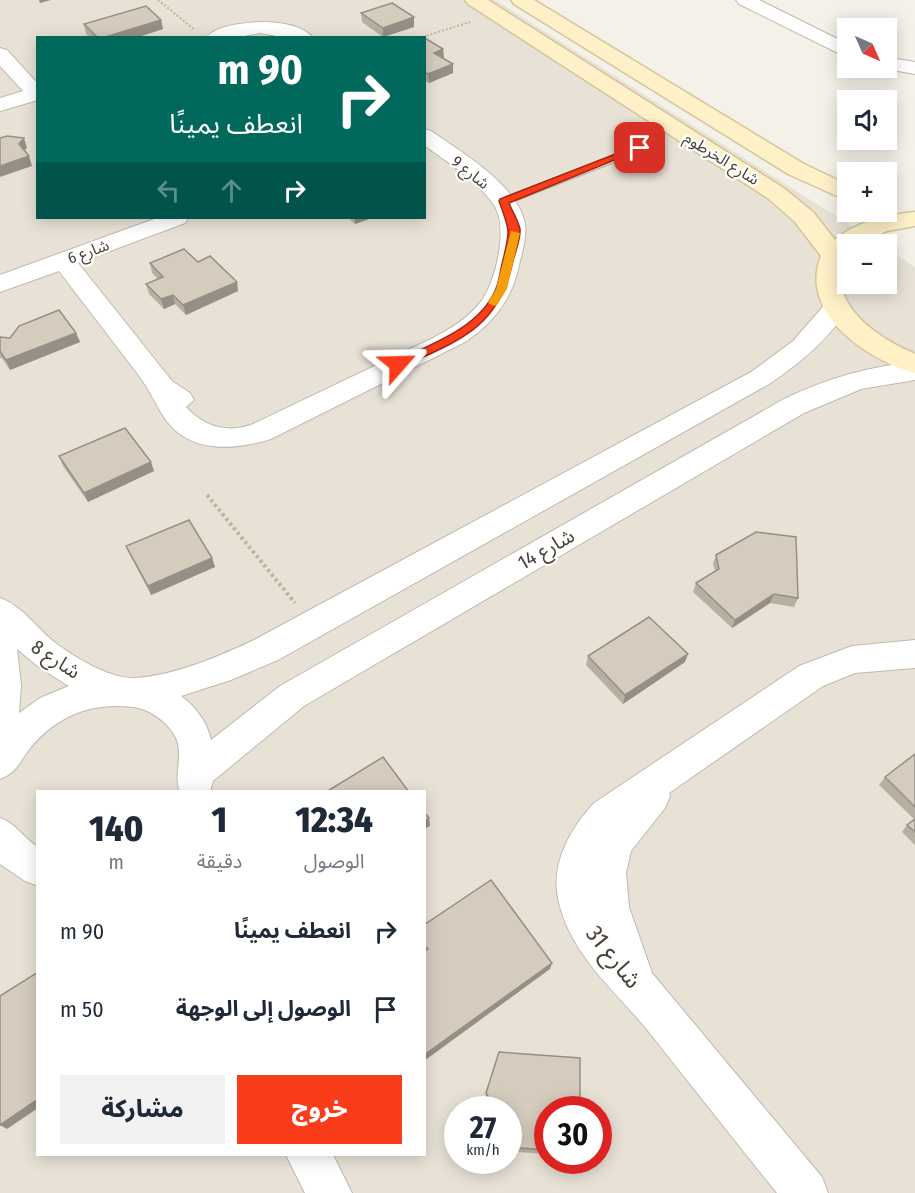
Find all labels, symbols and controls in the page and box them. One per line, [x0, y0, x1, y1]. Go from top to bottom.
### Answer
north arrow [837, 18, 897, 78]
map controls [837, 18, 897, 294]
text: 90 m [218, 45, 303, 95]
icon: right [324, 60, 402, 138]
button: sound [837, 90, 897, 150]
text: انعطف يمينًا [169, 108, 303, 140]
pin [614, 122, 665, 173]
street label: شارع الخرطوم [679, 128, 763, 192]
icon: arrive [623, 131, 656, 164]
street label: شارع 9 [446, 152, 493, 195]
button: + [837, 162, 897, 222]
icon: left [152, 174, 185, 207]
icon: ahead [215, 174, 248, 207]
icon: right [278, 174, 311, 207]
button: − [837, 234, 897, 294]
street label: شارع 6 [65, 235, 113, 271]
position arrow [366, 332, 430, 396]
street label: شارع 14 [514, 523, 580, 577]
street label: شارع 8 [25, 634, 85, 686]
text: 1 [212, 798, 227, 842]
text: 12:34 [295, 798, 373, 842]
text: 140 [89, 807, 144, 851]
text: دقيقة [197, 849, 242, 873]
text: الوصول [304, 849, 365, 873]
text: m [109, 850, 124, 874]
icon: right [369, 915, 402, 948]
text: انعطف يمينًا [234, 917, 351, 944]
text: 90 m [60, 918, 104, 945]
street label: شارع 31 [578, 920, 648, 996]
icon: arrive [369, 993, 402, 1026]
text: الوصول إلى الوجهة [176, 995, 351, 1022]
text: 50 m [60, 996, 104, 1023]
button: مشاركة [60, 1075, 225, 1144]
button: خروج [237, 1075, 402, 1144]
speed limit sign: 30 [534, 1096, 612, 1174]
text: 27 [470, 1110, 496, 1146]
text: km/h [466, 1141, 500, 1159]

